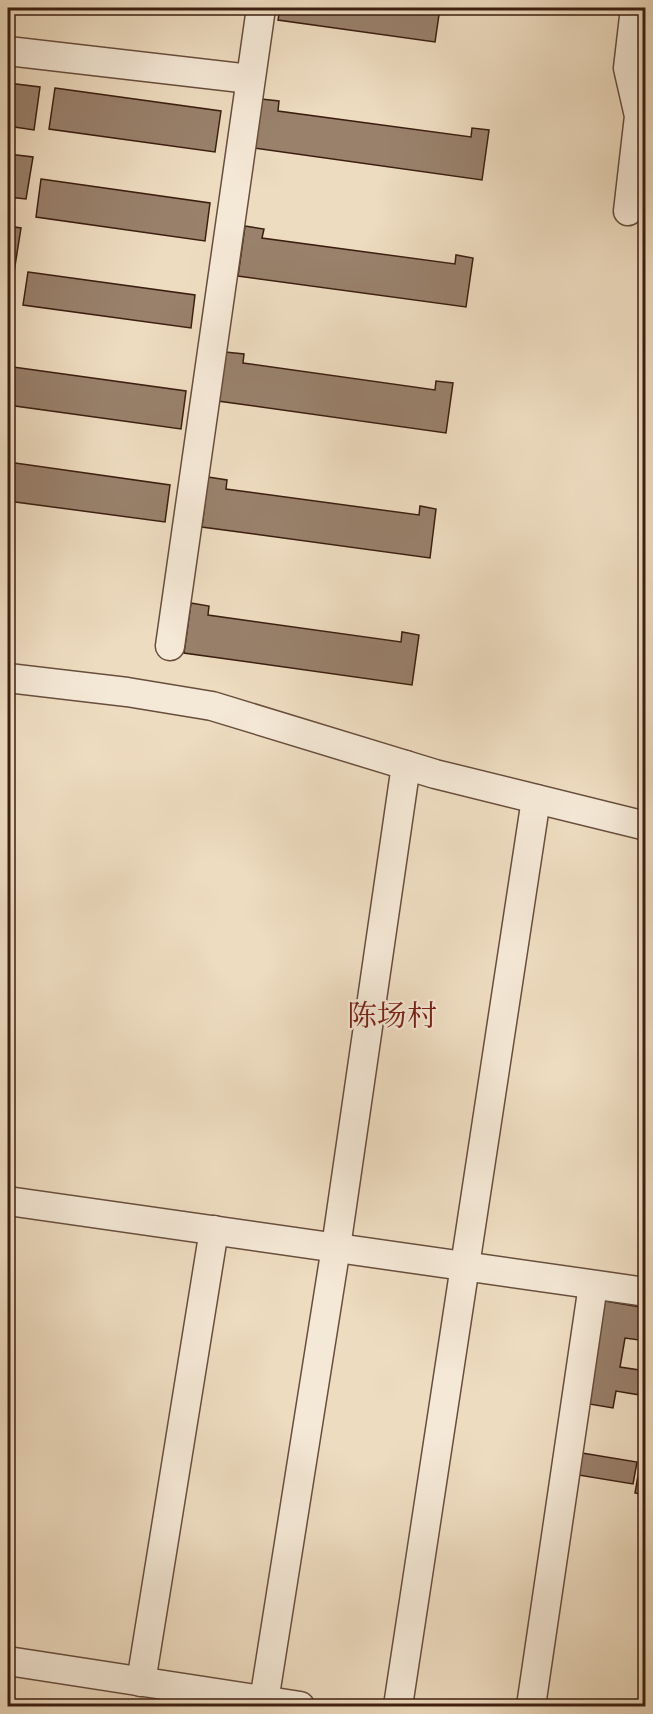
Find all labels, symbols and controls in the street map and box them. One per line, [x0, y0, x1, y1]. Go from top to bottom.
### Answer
district label: 陈场村 [347, 996, 437, 1035]

